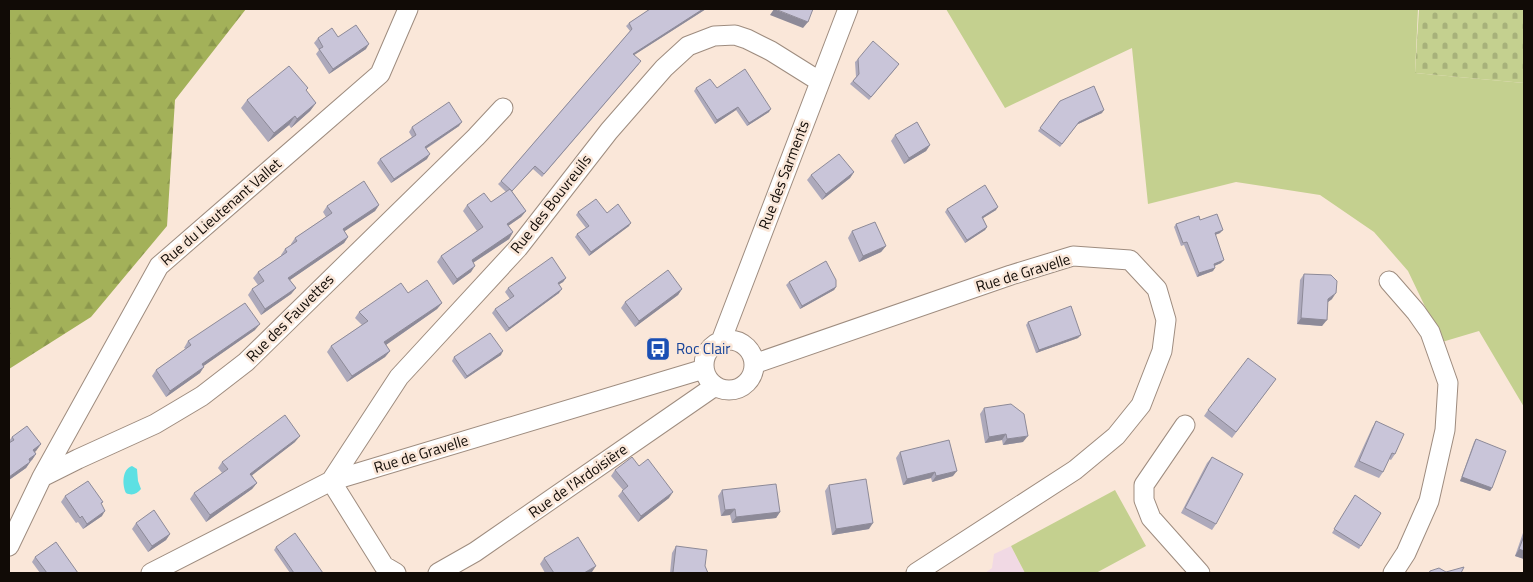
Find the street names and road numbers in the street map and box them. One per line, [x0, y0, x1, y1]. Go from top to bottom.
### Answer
street label: Rue des Sarments [752, 117, 815, 233]
street label: Rue des Bouvreuils [504, 149, 597, 258]
street label: Rue du Lieutenant Vallet [155, 152, 287, 271]
street label: Rue de Gravelle [973, 247, 1073, 298]
street label: Rue des Fauvettes [240, 268, 339, 367]
street label: Rue de Gravelle [371, 428, 471, 479]
street label: Rue de l'Ardoisière [523, 438, 632, 523]

